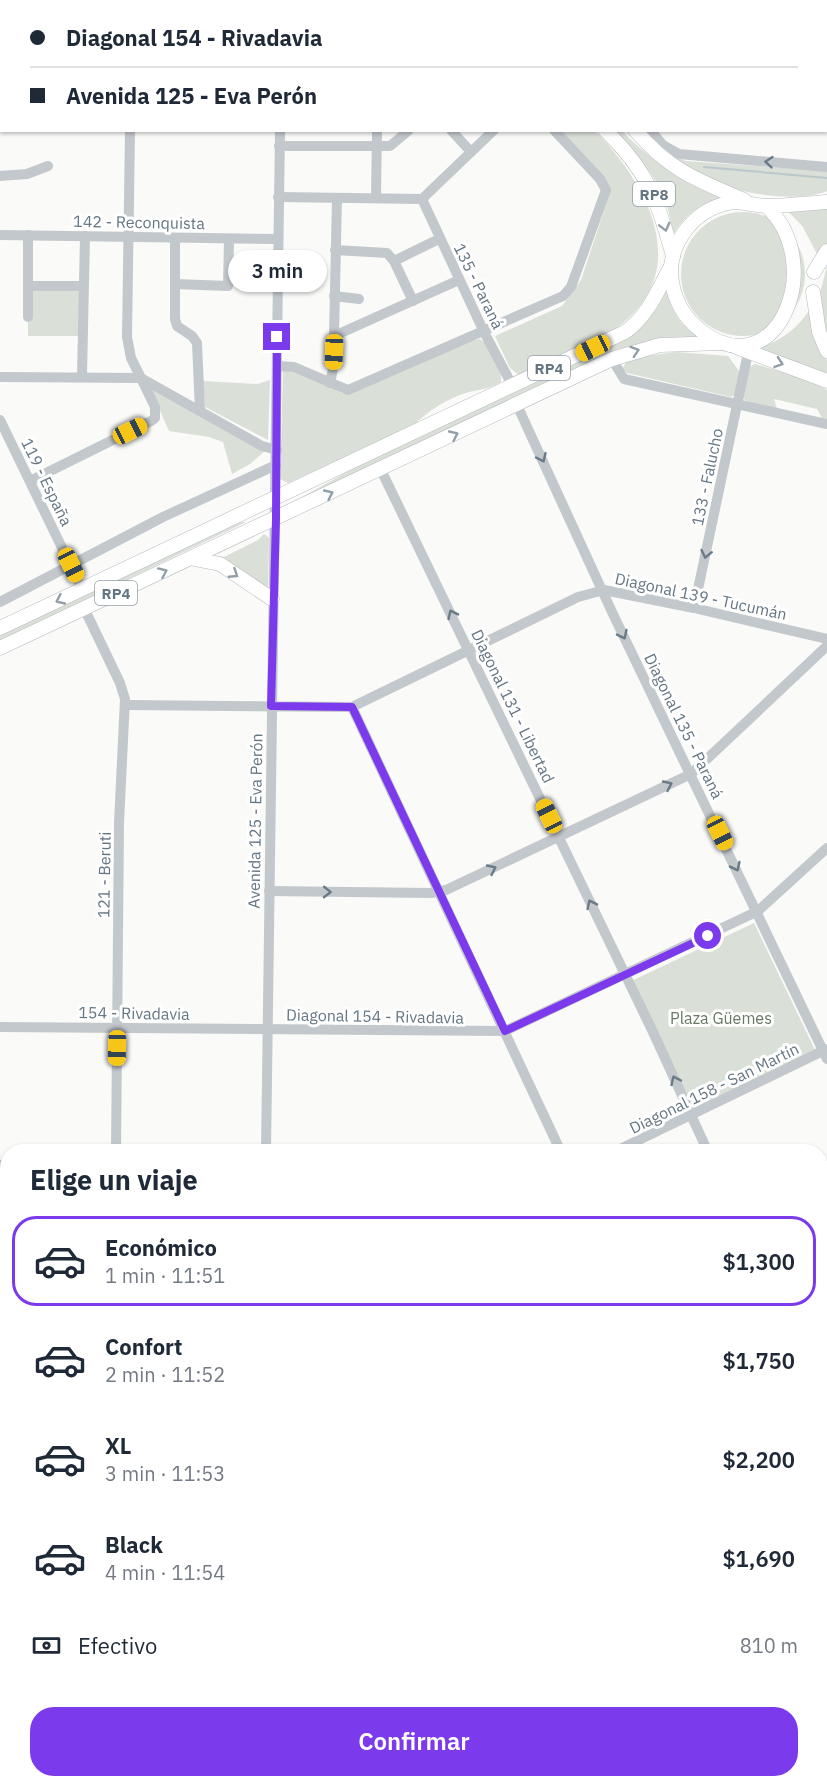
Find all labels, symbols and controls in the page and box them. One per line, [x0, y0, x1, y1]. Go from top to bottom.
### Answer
text: Diagonal 154 - Rivadavia [66, 23, 323, 52]
text: Avenida 125 - Eva Perón [66, 81, 317, 110]
one-way arrow [764, 156, 773, 169]
road number: RP8 [633, 182, 675, 206]
street label: 142 - Reconquista [73, 211, 205, 233]
one-way arrow [658, 222, 671, 232]
street label: 135 - Paraná [450, 240, 509, 332]
callout: 3 min [228, 250, 326, 292]
text: 3 min [252, 257, 303, 284]
route end [263, 323, 290, 350]
car [573, 332, 613, 364]
car [324, 334, 344, 370]
one-way arrow [629, 346, 640, 358]
road number: RP4 [528, 356, 570, 380]
one-way arrow [773, 356, 784, 369]
car [110, 415, 150, 447]
street label: 133 - Falucho [687, 426, 727, 528]
one-way arrow [448, 430, 459, 442]
street label: 119 - España [17, 435, 77, 530]
one-way arrow [534, 452, 546, 463]
one-way arrow [323, 490, 334, 502]
car [55, 545, 87, 585]
one-way arrow [700, 549, 713, 559]
one-way arrow [228, 566, 238, 578]
one-way arrow [156, 567, 167, 579]
street label: Diagonal 139 - Tucumán [613, 568, 789, 624]
road number: RP4 [95, 581, 137, 605]
one-way arrow [56, 592, 67, 604]
one-way arrow [447, 610, 459, 621]
street label: Diagonal 131 - Libertad [467, 626, 559, 786]
one-way arrow [616, 629, 628, 640]
street label: Diagonal 135 - Paraná [640, 650, 728, 802]
street label: Avenida 125 - Eva Perón [243, 733, 267, 909]
one-way arrow [662, 781, 673, 793]
car [533, 796, 565, 836]
car [704, 813, 736, 853]
street label: 121 - Beruti [93, 832, 115, 918]
one-way arrow [729, 860, 741, 871]
one-way arrow [485, 864, 496, 876]
one-way arrow [323, 885, 332, 898]
one-way arrow [586, 899, 598, 910]
route start [694, 922, 721, 949]
street label: 154 - Rivadavia [78, 1002, 190, 1024]
street label: Diagonal 154 - Rivadavia [286, 1004, 464, 1028]
park label: Plaza Güemes [670, 1008, 772, 1028]
car [108, 1030, 126, 1066]
street label: Diagonal 158 - San Martín [626, 1038, 802, 1138]
one-way arrow [670, 1075, 682, 1086]
text: Elige un viaje [30, 1162, 198, 1197]
text: Económico [105, 1233, 217, 1262]
icon: car [33, 1234, 87, 1288]
text: $1,300 [722, 1247, 795, 1276]
text: 1 min · 11:51 [105, 1262, 225, 1289]
text: Confort [105, 1332, 183, 1361]
icon: car [33, 1333, 87, 1387]
text: $1,750 [722, 1346, 795, 1375]
text: 2 min · 11:52 [105, 1361, 225, 1388]
text: XL [105, 1431, 131, 1460]
icon: car [33, 1432, 87, 1486]
text: $2,200 [722, 1445, 795, 1474]
text: 3 min · 11:53 [105, 1460, 225, 1487]
text: Black [105, 1530, 163, 1559]
icon: car [33, 1531, 87, 1585]
text: $1,690 [722, 1544, 795, 1573]
text: 4 min · 11:54 [105, 1559, 225, 1586]
icon: cash [30, 1629, 63, 1662]
text: Efectivo [78, 1631, 157, 1660]
text: 810 m [740, 1632, 798, 1659]
button: Confirmar [30, 1707, 798, 1776]

